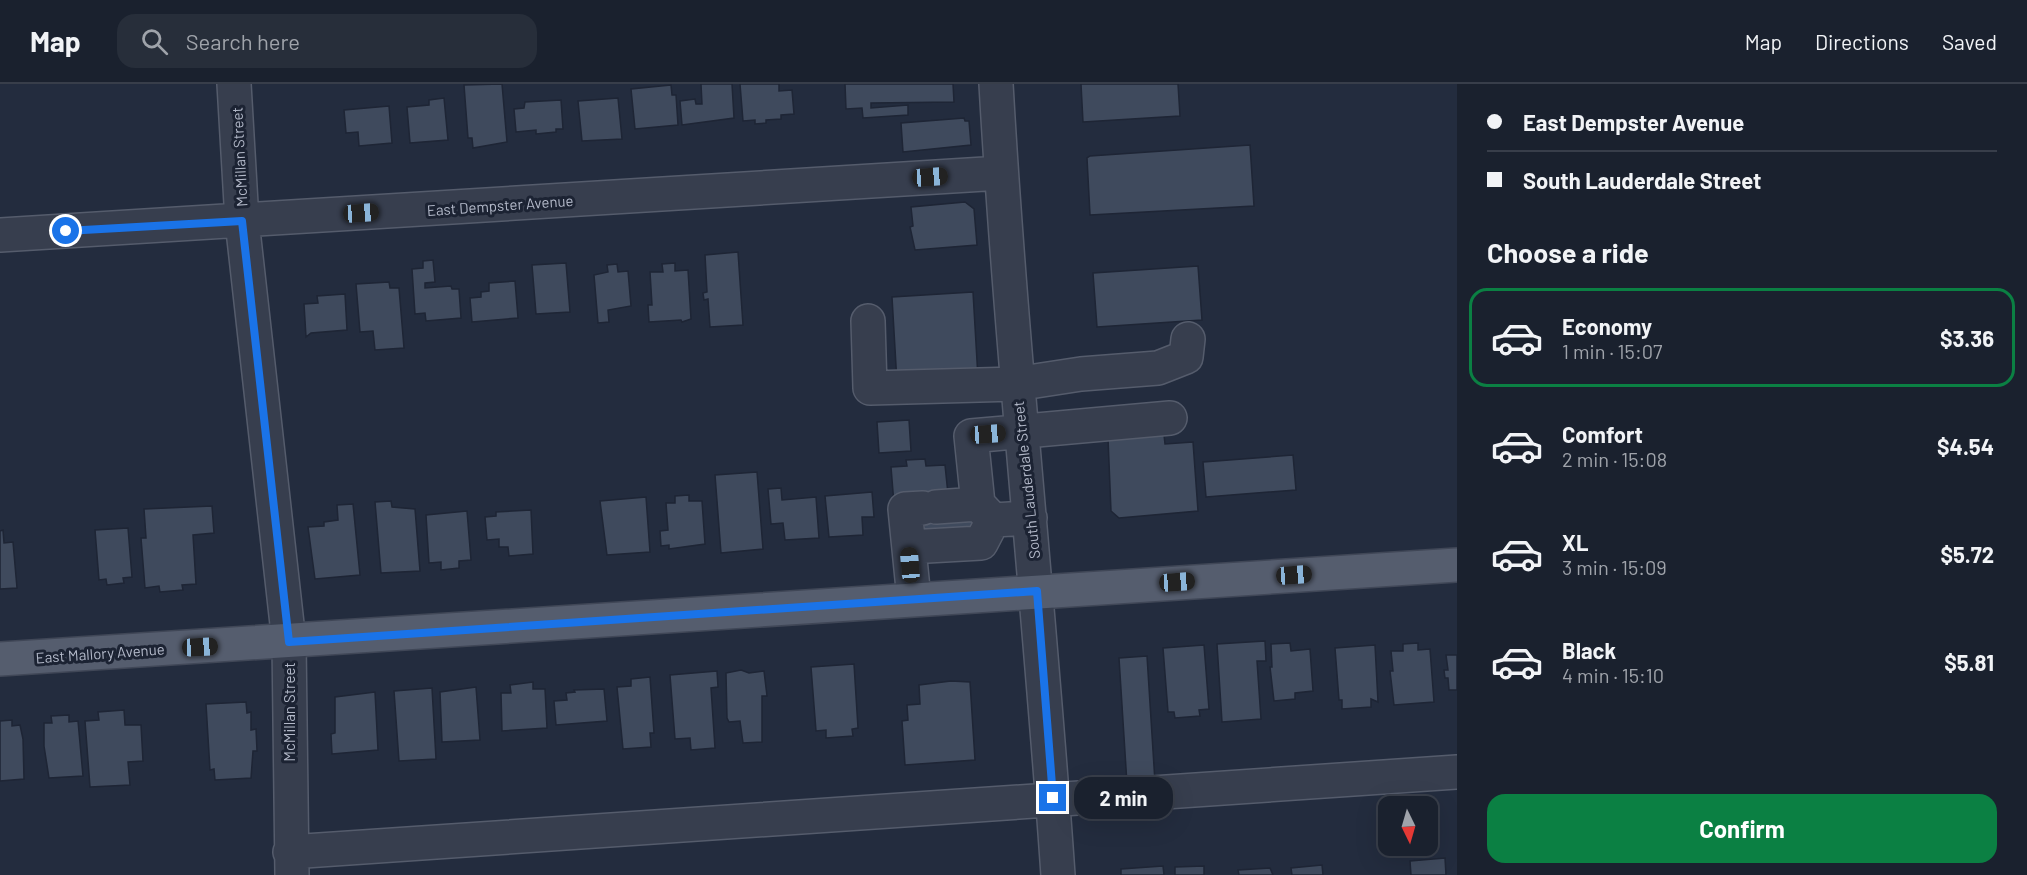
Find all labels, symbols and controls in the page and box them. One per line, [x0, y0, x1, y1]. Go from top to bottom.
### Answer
search box [117, 14, 537, 68]
text: Map [30, 24, 81, 58]
icon: search [138, 25, 171, 58]
text: Search here [186, 28, 300, 54]
text: Map [1745, 29, 1782, 54]
text: Directions [1815, 29, 1909, 54]
text: Saved [1942, 29, 1997, 54]
street label: McMillan Street [227, 107, 251, 207]
text: East Dempster Avenue [1523, 109, 1744, 135]
car [911, 167, 949, 187]
text: South Lauderdale Street [1523, 167, 1761, 193]
street label: East Dempster Avenue [426, 191, 574, 219]
car [342, 203, 380, 223]
route start [52, 217, 79, 244]
text: Choose a ride [1487, 236, 1649, 268]
icon: car [1490, 311, 1544, 365]
text: Economy [1562, 313, 1652, 339]
text: $3.36 [1940, 325, 1994, 351]
text: 1 min · 15:07 [1562, 339, 1662, 363]
street label: South Lauderdale Street [1009, 400, 1043, 560]
icon: car [1490, 419, 1544, 473]
text: Comfort [1562, 421, 1643, 447]
car [969, 424, 1007, 444]
text: $4.54 [1937, 433, 1994, 459]
text: 2 min · 15:08 [1562, 447, 1667, 471]
icon: car [1490, 527, 1544, 581]
text: XL [1562, 529, 1588, 555]
text: $5.72 [1940, 541, 1994, 567]
car [899, 546, 921, 584]
text: 3 min · 15:09 [1562, 555, 1667, 579]
car [1275, 565, 1313, 585]
car [1158, 572, 1196, 592]
icon: car [1490, 635, 1544, 689]
car [182, 637, 218, 657]
text: Black [1562, 637, 1616, 663]
street label: East Mallory Avenue [35, 640, 165, 666]
text: $5.81 [1944, 649, 1994, 675]
street label: McMillan Street [280, 662, 298, 762]
text: 4 min · 15:10 [1562, 663, 1664, 687]
callout: 2 min [1074, 777, 1173, 819]
route end [1039, 784, 1066, 811]
text: 2 min [1100, 786, 1147, 810]
button: Confirm [1487, 794, 1997, 863]
north arrow [1378, 796, 1438, 856]
map controls [1378, 796, 1438, 856]

